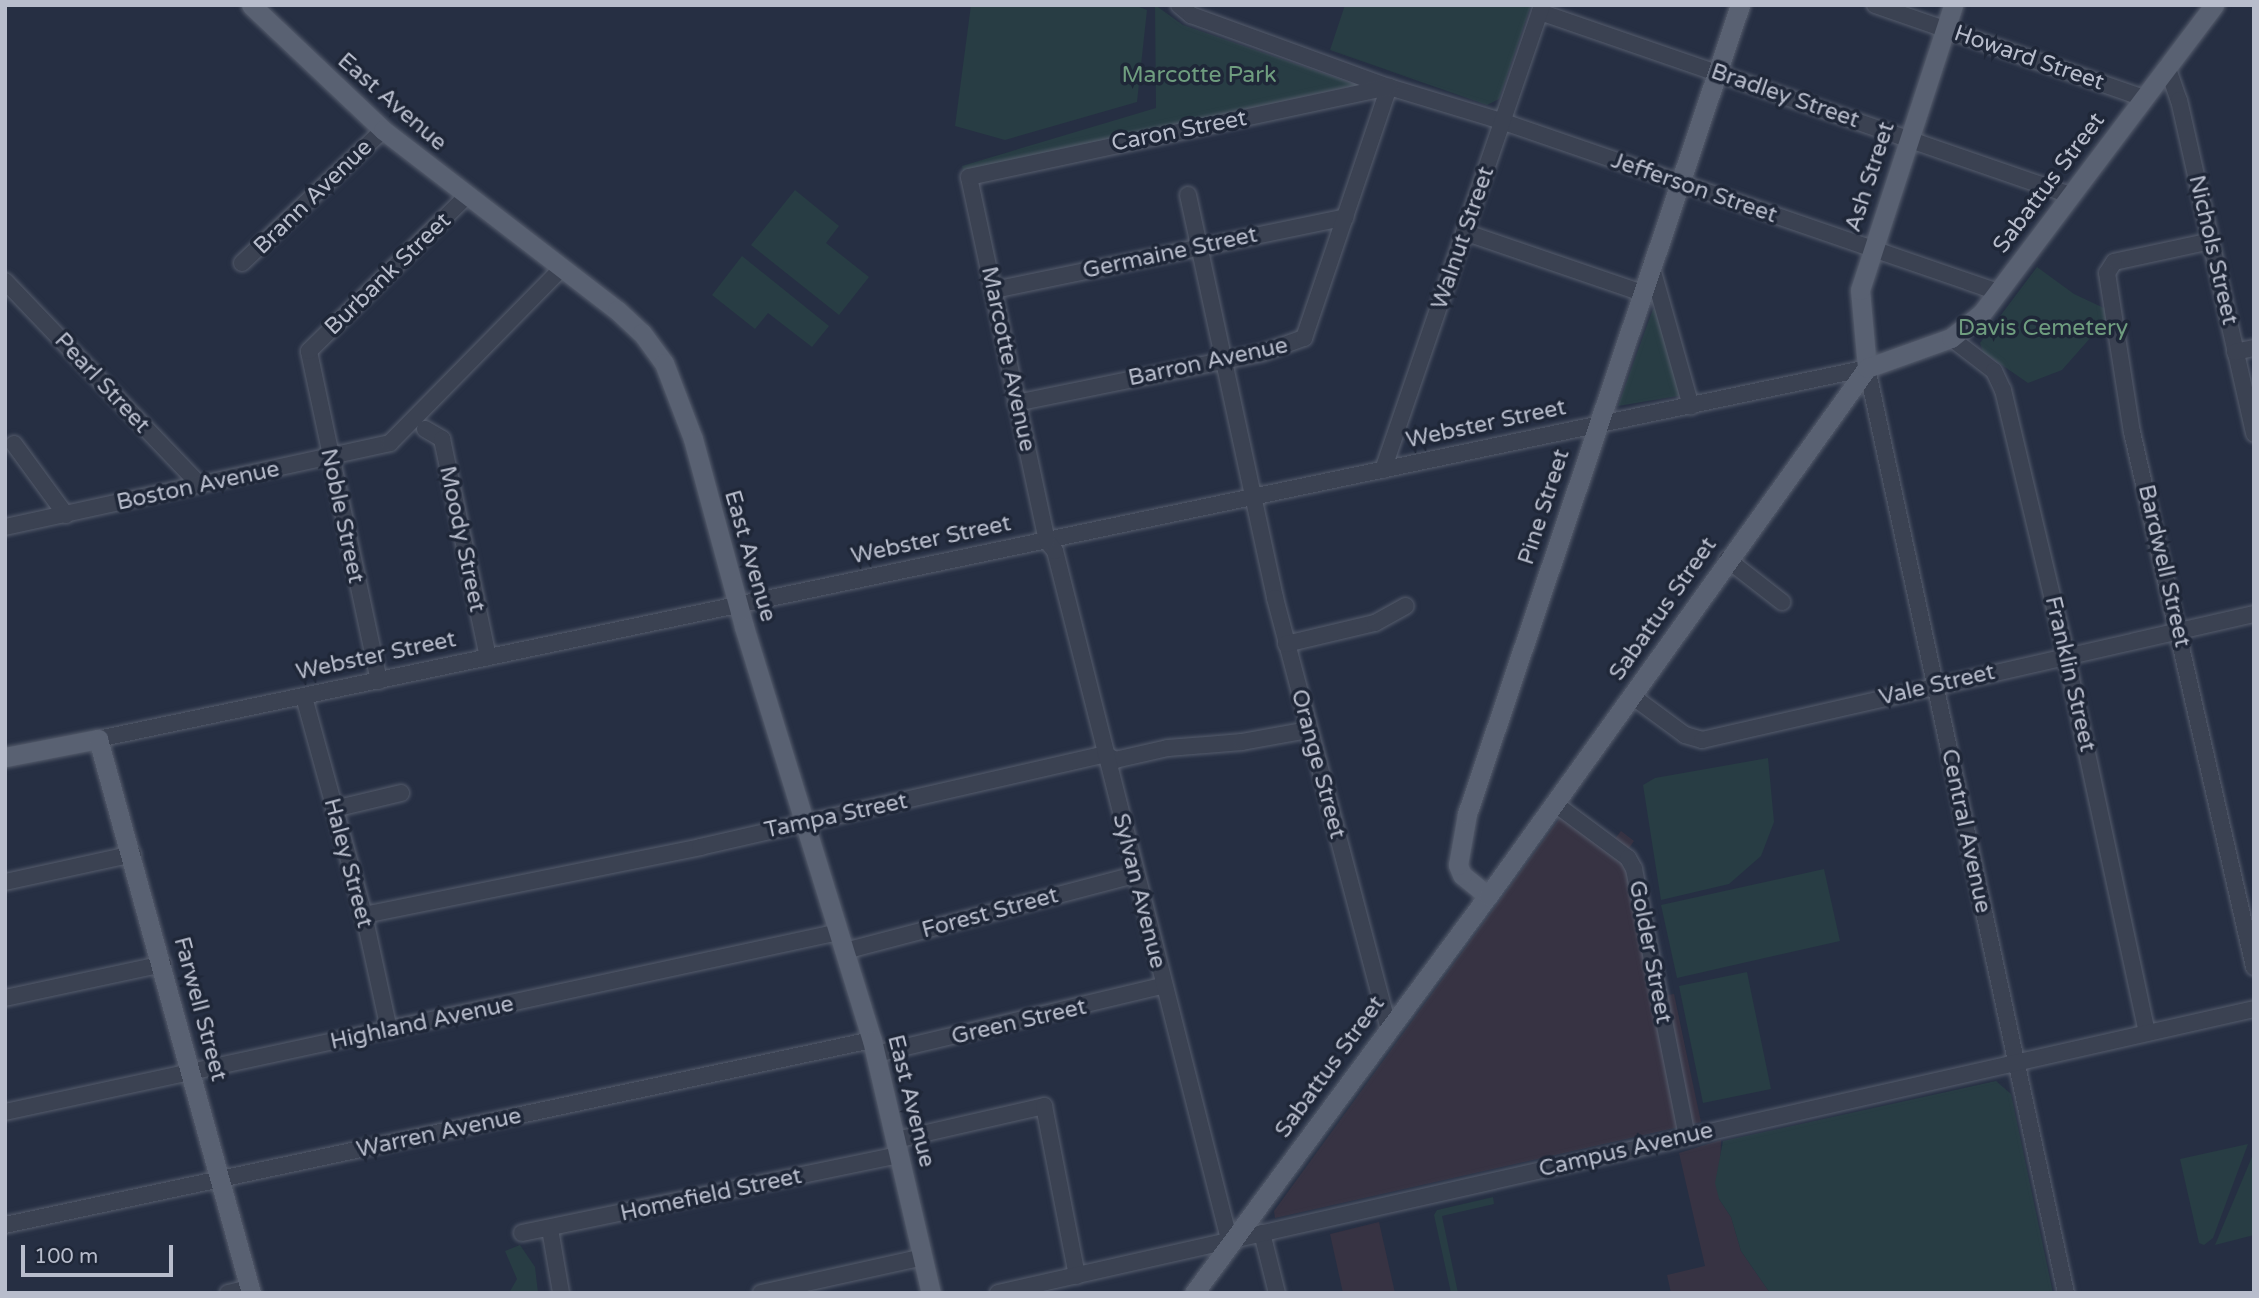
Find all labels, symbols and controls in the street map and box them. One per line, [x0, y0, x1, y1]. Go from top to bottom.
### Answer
street label: Howard Street [1950, 19, 2108, 97]
street label: East Avenue [332, 47, 452, 157]
street label: Bradley Street [1707, 58, 1863, 134]
park label: Marcotte Park [1121, 61, 1277, 89]
street label: Caron Street [1109, 104, 1249, 158]
street label: Sabattus Street [1987, 107, 2111, 259]
street label: Ash Street [1839, 119, 1901, 235]
street label: Brann Avenue [248, 134, 378, 260]
street label: Jefferson Street [1608, 147, 1780, 229]
street label: Walnut Street [1426, 163, 1500, 313]
street label: Nichols Street [2182, 173, 2244, 327]
street label: Burbank Street [319, 207, 457, 341]
street label: Germaine Street [1080, 221, 1260, 285]
street label: Marcotte Avenue [975, 264, 1041, 454]
park label: Davis Cemetery [1958, 314, 2128, 342]
street label: Pearl Street [48, 327, 156, 439]
street label: Barron Avenue [1126, 332, 1290, 392]
street label: Webster Street [1403, 394, 1569, 454]
street label: Noble Street [314, 446, 370, 586]
street label: Pine Street [1512, 446, 1576, 568]
street label: Boston Avenue [114, 455, 282, 517]
street label: Moody Street [433, 464, 491, 614]
street label: Bardwell Street [2132, 482, 2196, 650]
street label: East Avenue [718, 487, 782, 625]
street label: Webster Street [848, 510, 1014, 570]
street label: Sabattus Street [1603, 532, 1723, 686]
street label: Franklin Street [2039, 594, 2101, 754]
street label: Webster Street [293, 626, 459, 686]
street label: Vale Street [1876, 658, 1998, 712]
street label: Orange Street [1285, 686, 1351, 842]
street label: Central Avenue [1935, 746, 1997, 916]
street label: Tampa Street [762, 787, 910, 845]
street label: Haley Street [317, 795, 379, 931]
street label: Sylvan Avenue [1106, 811, 1172, 971]
street label: Golder Street [1623, 878, 1677, 1026]
street label: Forest Street [919, 882, 1061, 944]
street label: Farwell Street [167, 934, 233, 1084]
street label: Highland Avenue [328, 990, 516, 1056]
street label: Sabattus Street [1269, 991, 1391, 1143]
street label: Green Street [949, 993, 1089, 1051]
street label: East Avenue [881, 1032, 941, 1170]
street label: Warren Avenue [354, 1102, 524, 1164]
street label: Campus Avenue [1536, 1117, 1716, 1183]
street label: Homefield Street [618, 1162, 804, 1228]
scale bar [24, 1232, 177, 1276]
text: 100 m [34, 1244, 98, 1269]

